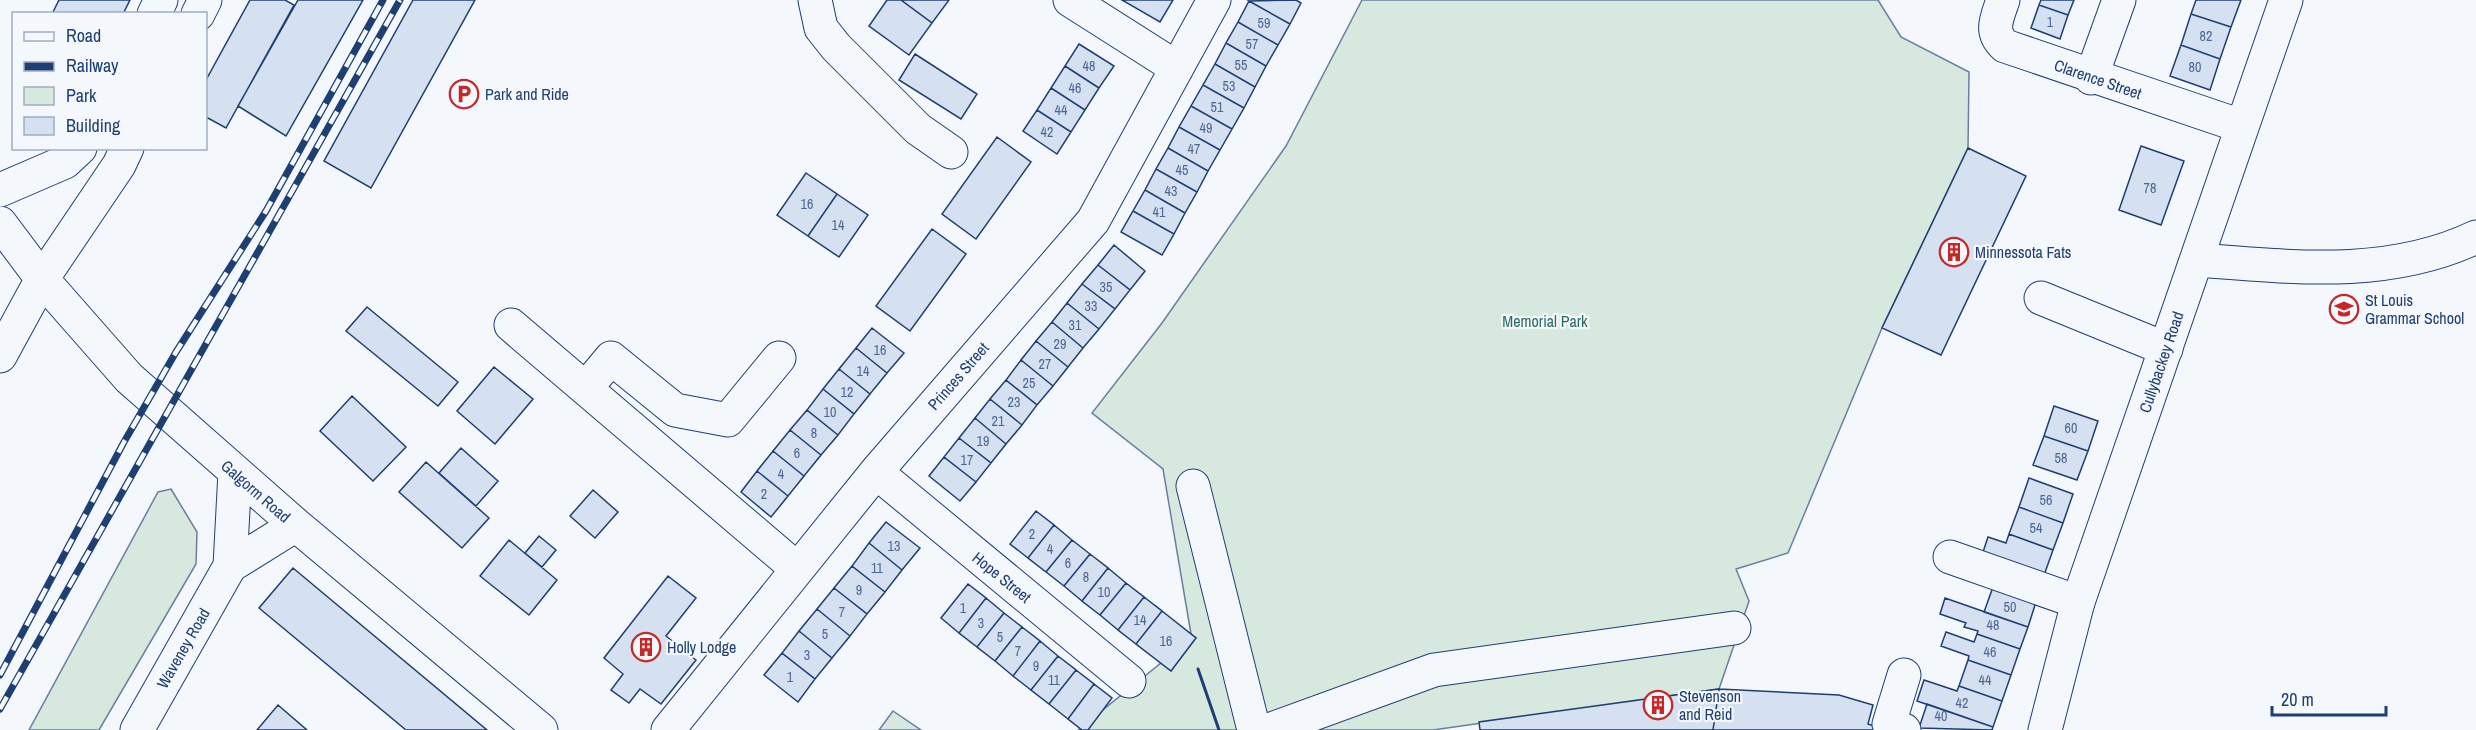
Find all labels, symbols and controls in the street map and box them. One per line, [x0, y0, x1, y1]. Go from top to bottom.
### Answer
legend [12, 12, 207, 150]
house number: 1 [2047, 13, 2054, 31]
house number: 59 [1258, 14, 1270, 32]
text: Road [66, 23, 101, 48]
house number: 82 [2200, 27, 2212, 45]
house number: 57 [1246, 35, 1258, 53]
text: Railway [66, 53, 119, 78]
street label: Clarence Street [2051, 54, 2145, 104]
house number: 55 [1235, 56, 1247, 74]
house number: 48 [1083, 57, 1095, 75]
house number: 80 [2189, 58, 2201, 76]
house number: 53 [1223, 77, 1235, 95]
parking icon: Park and Ride [448, 78, 480, 110]
house number: 46 [1069, 79, 1081, 97]
text: Park [66, 83, 97, 108]
place label: Park and Ride [485, 83, 569, 105]
house number: 51 [1211, 98, 1224, 116]
house number: 44 [1055, 101, 1068, 119]
text: Building [66, 113, 121, 138]
house number: 49 [1200, 119, 1212, 137]
house number: 42 [1041, 123, 1053, 141]
house number: 47 [1188, 140, 1200, 158]
house number: 45 [1176, 161, 1188, 179]
house number: 78 [2144, 179, 2156, 197]
house number: 43 [1165, 182, 1177, 200]
house number: 16 [801, 195, 813, 213]
house number: 41 [1153, 203, 1166, 221]
house number: 14 [832, 216, 845, 234]
building icon: Minnessota Fats [1938, 236, 1970, 268]
place label: Minnessota Fats [1975, 241, 2071, 263]
house number: 35 [1100, 278, 1112, 296]
place label: St Louis Grammar School [2365, 289, 2464, 329]
school or university icon: St Louis Grammar School [2328, 293, 2360, 325]
house number: 33 [1085, 297, 1097, 315]
street label: Cullybackey Road [2133, 308, 2189, 416]
park label: Memorial Park [1502, 310, 1588, 332]
house number: 31 [1069, 316, 1082, 334]
house number: 29 [1054, 335, 1066, 353]
street label: Princes Street [922, 337, 994, 415]
house number: 16 [874, 341, 886, 359]
house number: 27 [1039, 355, 1051, 373]
house number: 14 [857, 362, 870, 380]
house number: 25 [1023, 374, 1035, 392]
house number: 12 [841, 383, 853, 401]
house number: 23 [1008, 393, 1020, 411]
house number: 10 [824, 403, 836, 421]
house number: 21 [992, 412, 1005, 430]
house number: 60 [2065, 419, 2077, 437]
house number: 8 [811, 424, 817, 442]
house number: 19 [977, 432, 989, 450]
house number: 6 [794, 444, 800, 462]
house number: 58 [2055, 449, 2067, 467]
house number: 17 [961, 451, 973, 469]
street label: Galgorm Road [217, 455, 295, 527]
house number: 4 [778, 465, 785, 483]
house number: 2 [761, 485, 767, 503]
house number: 56 [2040, 491, 2052, 509]
house number: 54 [2030, 519, 2043, 537]
house number: 2 [1029, 525, 1035, 543]
house number: 13 [888, 537, 900, 555]
house number: 4 [1047, 540, 1054, 558]
street label: Hope Street [968, 546, 1036, 608]
house number: 6 [1065, 554, 1071, 572]
house number: 11 [871, 559, 884, 577]
house number: 8 [1083, 568, 1089, 586]
house number: 9 [856, 581, 862, 599]
house number: 10 [1098, 583, 1110, 601]
house number: 50 [2004, 598, 2016, 616]
house number: 1 [960, 599, 967, 617]
house number: 7 [839, 603, 845, 621]
street label: Waveney Road [151, 604, 215, 692]
house number: 14 [1134, 611, 1147, 629]
house number: 3 [978, 614, 984, 632]
house number: 48 [1987, 616, 1999, 634]
house number: 5 [822, 625, 828, 643]
house number: 5 [997, 628, 1003, 646]
building icon: Holly Lodge [630, 631, 662, 663]
house number: 16 [1160, 632, 1172, 650]
place label: Holly Lodge [667, 636, 736, 658]
house number: 7 [1015, 642, 1021, 660]
house number: 46 [1984, 643, 1996, 661]
house number: 3 [804, 646, 810, 664]
house number: 9 [1033, 657, 1039, 675]
house number: 1 [787, 668, 794, 686]
house number: 11 [1048, 671, 1061, 689]
house number: 44 [1979, 671, 1992, 689]
scale bar [2272, 679, 2386, 717]
place label: Stevenson and Reid [1679, 685, 1741, 725]
text: 20 m [2281, 687, 2314, 712]
building icon: Stevenson and Reid [1642, 689, 1674, 721]
house number: 42 [1956, 694, 1968, 712]
house number: 40 [1935, 707, 1947, 725]

